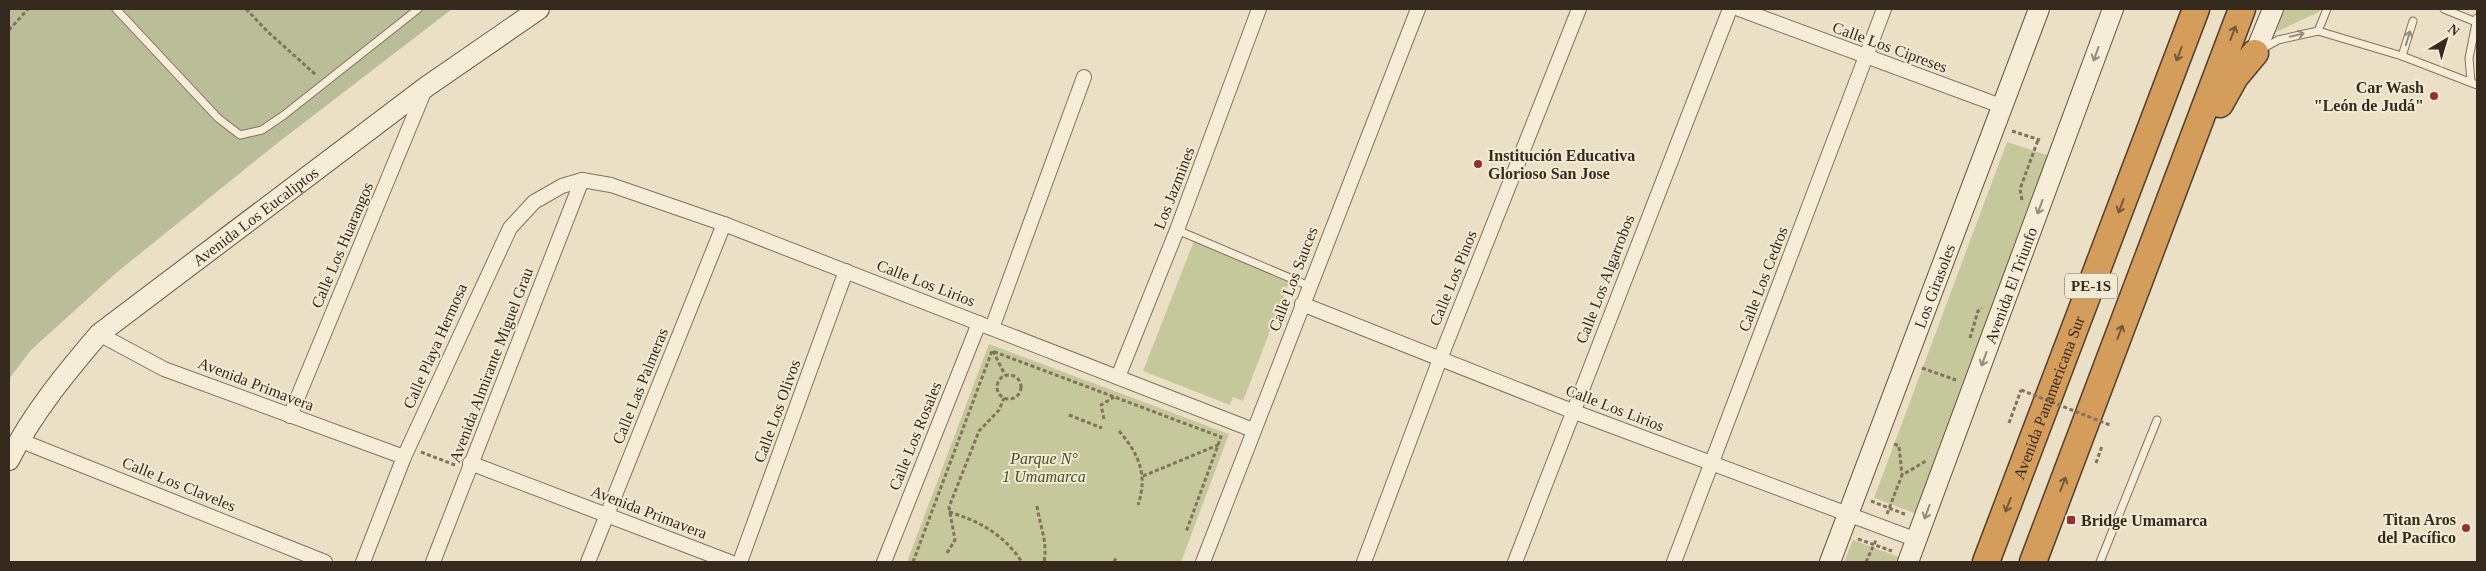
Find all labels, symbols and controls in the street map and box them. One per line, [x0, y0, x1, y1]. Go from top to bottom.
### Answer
north arrow [2421, 15, 2471, 65]
street label: Calle Los Cipreses [1830, 18, 1950, 77]
text: N [2445, 21, 2462, 39]
one-way arrow [2230, 25, 2239, 40]
one-way arrow [2288, 30, 2304, 39]
one-way arrow [2403, 31, 2413, 47]
one-way arrow [2091, 46, 2100, 62]
one-way arrow [2174, 46, 2183, 62]
place label: Car Wash "León de Judá" [2314, 79, 2424, 114]
marker: Car Wash "León de Judá" [2428, 90, 2440, 102]
street label: Los Jazmines [1151, 145, 1197, 231]
place label: Institución Educativa Glorioso San Jose [1488, 147, 1635, 182]
marker: Institución Educativa Glorioso San Jose [1472, 158, 1484, 170]
street label: Avenida Los Eucaliptos [189, 163, 321, 269]
street label: Calle Los Huarangos [308, 180, 377, 311]
one-way arrow [2116, 198, 2126, 213]
one-way arrow [2035, 199, 2044, 214]
street label: Calle Los Algarrobos [1573, 212, 1638, 346]
street label: Calle Los Cedros [1735, 224, 1791, 334]
street label: Calle Los Sauces [1265, 225, 1321, 333]
street label: Avenida El Triunfo [1981, 225, 2040, 346]
street label: Calle Los Pinos [1426, 228, 1480, 328]
street label: Los Girasoles [1911, 242, 1958, 330]
street label: Calle Los Lirios [874, 256, 978, 310]
street label: Avenida Almirante Miguel Grau [446, 265, 537, 465]
road number: PE-1S [2065, 274, 2117, 298]
street label: Calle Playa Hermosa [400, 281, 471, 412]
street label: Avenida Panamericana Sur [2010, 313, 2087, 481]
one-way arrow [2116, 325, 2125, 340]
street label: Calle Las Palmeras [609, 326, 671, 446]
one-way arrow [1979, 351, 1988, 367]
street label: Avenida Primavera [196, 354, 316, 414]
street label: Calle Los Olivos [750, 357, 804, 465]
street label: Calle Los Rosales [885, 379, 945, 493]
street label: Calle Los Lirios [1563, 381, 1667, 435]
park label: Parque N° 1 Umamarca [1002, 450, 1086, 485]
street label: Calle Los Claveles [120, 453, 238, 515]
one-way arrow [2059, 477, 2068, 492]
street label: Avenida Primavera [589, 482, 709, 542]
one-way arrow [2003, 497, 2012, 513]
one-way arrow [1922, 504, 1931, 519]
place label: Titan Aros del Pacífico [2377, 511, 2456, 546]
place label: Bridge Umamarca [2081, 512, 2207, 530]
marker: Bridge Umamarca [2065, 514, 2077, 526]
marker: Titan Aros del Pacífico [2460, 522, 2472, 534]

